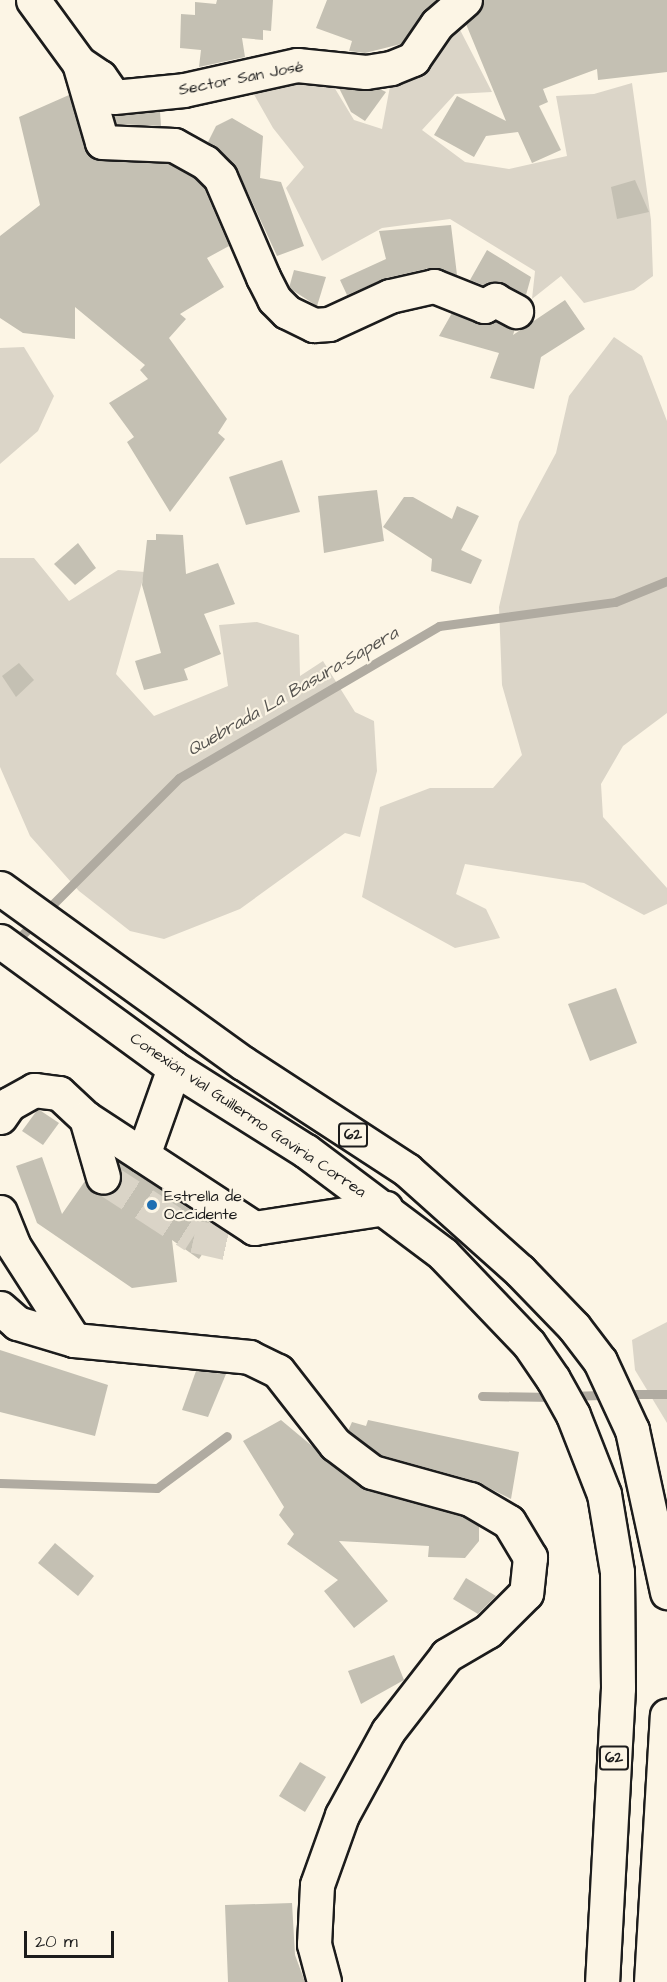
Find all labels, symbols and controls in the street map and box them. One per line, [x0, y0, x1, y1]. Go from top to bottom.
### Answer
street label: Sector San José [177, 56, 305, 100]
water label: Quebrada La Basura-Sapera [184, 623, 402, 761]
street label: Conexión vial Guillermo Gaviria Correa [126, 1029, 370, 1201]
road number: 62 [338, 1123, 368, 1147]
place label: Estrella de Occidente [164, 1186, 242, 1224]
marker: Estrella de Occidente [145, 1198, 159, 1212]
road number: 62 [599, 1746, 629, 1770]
scale bar [27, 1919, 117, 1957]
text: 20 m [35, 1929, 78, 1954]

